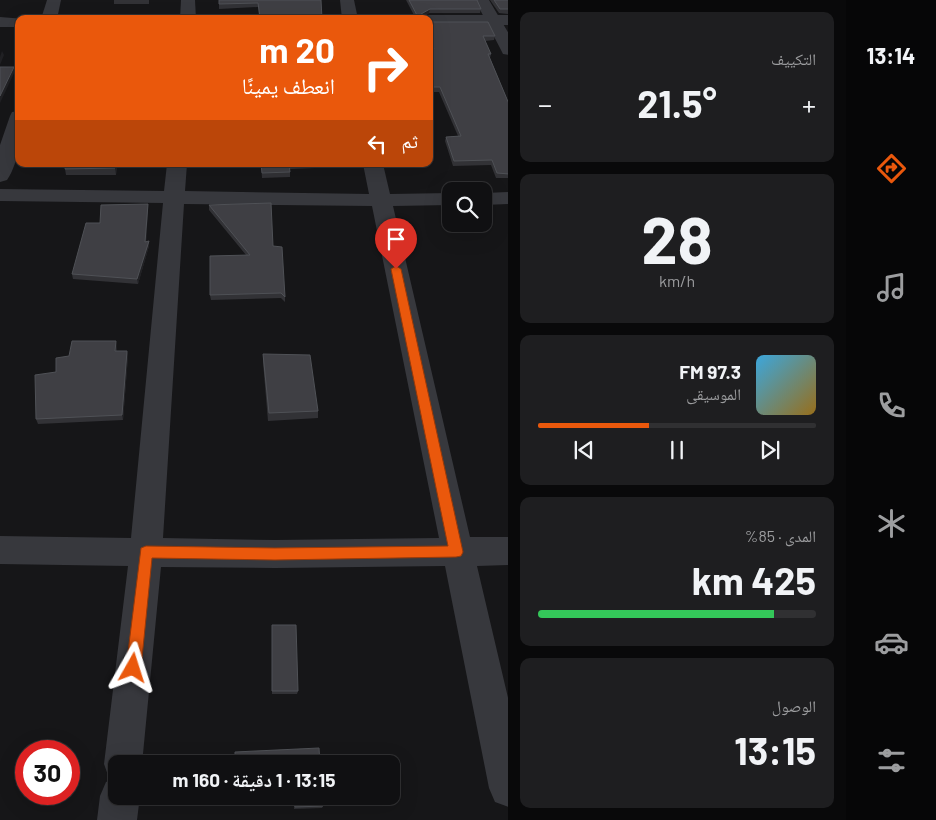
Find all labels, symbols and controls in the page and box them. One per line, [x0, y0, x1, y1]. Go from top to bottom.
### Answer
text: 20 m [259, 28, 335, 70]
icon: right [353, 35, 418, 100]
text: 13:14 [867, 42, 915, 68]
text: التكييف [771, 49, 816, 68]
text: انعطف يمينًا [242, 72, 335, 98]
text: 21.5° [637, 80, 717, 126]
text: − [538, 87, 552, 121]
text: + [802, 87, 816, 121]
text: ثم [401, 129, 418, 152]
icon: left [363, 130, 391, 158]
icon: directions [874, 151, 909, 186]
map controls [442, 182, 492, 232]
button: search [442, 182, 492, 232]
text: 28 [641, 199, 713, 277]
pin [375, 218, 417, 269]
icon: arrive [382, 225, 410, 253]
icon: music [874, 270, 909, 305]
text: km/h [659, 271, 695, 290]
text: 97.3 FM [679, 360, 741, 383]
text: الموسيقى [686, 384, 741, 403]
icon: phone [874, 388, 909, 423]
icon: previous [570, 436, 598, 464]
icon: pause [663, 436, 691, 464]
icon: next [756, 436, 784, 464]
icon: climate [874, 506, 909, 541]
text: المدى · 85% [745, 526, 816, 545]
text: 425 km [692, 557, 816, 603]
icon: car [874, 625, 909, 660]
position arrow [106, 641, 158, 693]
text: الوصول [772, 696, 816, 715]
text: 13:15 [734, 727, 816, 773]
speed limit sign: 30 [15, 740, 80, 805]
icon: filters [874, 743, 909, 778]
text: 13:15 · 1 دقيقة · 160 m [173, 768, 335, 791]

